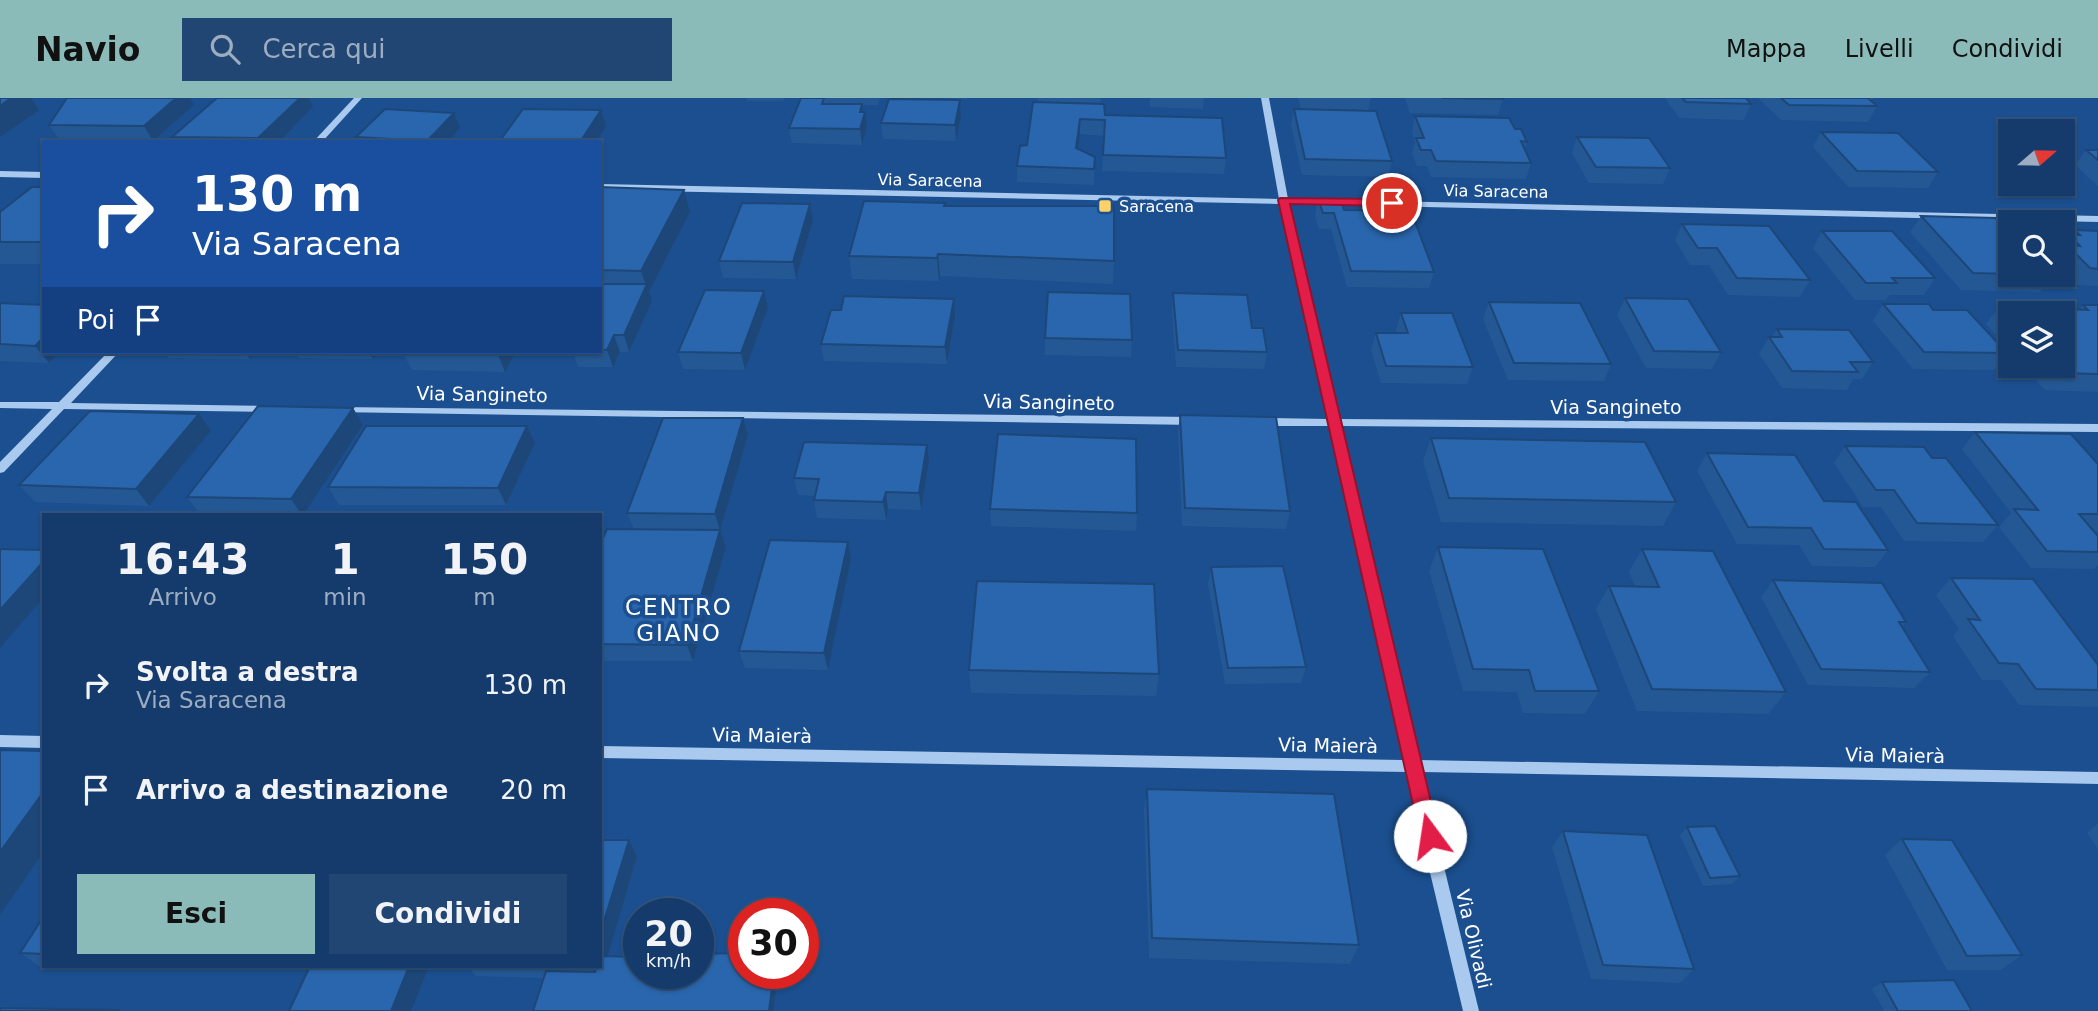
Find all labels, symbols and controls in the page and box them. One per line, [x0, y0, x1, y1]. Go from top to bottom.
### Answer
search box [182, 18, 672, 81]
text: Navio [35, 30, 140, 69]
icon: search [206, 30, 244, 68]
text: Cerca qui [262, 34, 385, 64]
text: Mappa [1726, 35, 1807, 63]
text: Livelli [1845, 35, 1914, 63]
text: Condividi [1952, 35, 2063, 63]
north arrow [1998, 119, 2076, 196]
map controls [1998, 119, 2075, 378]
text: 130 m [192, 166, 362, 223]
icon: right [77, 168, 168, 259]
street label: Via Saracena [877, 170, 983, 191]
pin [1362, 173, 1422, 233]
street label: Via Saracena [1443, 181, 1549, 202]
icon: arrive [1373, 184, 1411, 222]
place label: Saracena [1119, 197, 1194, 216]
marker: Saracena [1097, 198, 1113, 214]
button: search [1998, 210, 2075, 287]
text: Via Saracena [192, 225, 402, 263]
icon: arrive [129, 301, 167, 339]
button: layers [1998, 301, 2075, 378]
text: Poi [77, 305, 115, 335]
street label: Via Sangineto [416, 382, 548, 406]
street label: Via Sangineto [983, 390, 1115, 414]
street label: Via Sangineto [1550, 396, 1682, 418]
text: 16:43 [116, 535, 250, 584]
text: 1 [330, 535, 360, 584]
text: 150 [441, 535, 528, 584]
text: Arrivo [149, 584, 217, 610]
text: min [323, 584, 367, 610]
text: m [473, 584, 496, 610]
district label: CENTRO GIANO [625, 594, 733, 646]
text: Svolta a destra [136, 657, 359, 687]
icon: right [77, 666, 115, 704]
text: 130 m [484, 670, 567, 700]
text: Via Saracena [136, 687, 287, 713]
street label: Via Maierà [712, 723, 812, 747]
street label: Via Maierà [1278, 733, 1378, 757]
street label: Via Maierà [1845, 743, 1945, 767]
icon: arrive [77, 771, 115, 809]
text: Arrivo a destinazione [136, 775, 448, 805]
text: 20 m [500, 775, 567, 805]
position arrow [1393, 799, 1467, 873]
button: Esci [77, 874, 315, 954]
button: Condividi [329, 874, 567, 954]
street label: Via Olivadi [1452, 887, 1496, 991]
speed limit sign: 30 [728, 898, 819, 989]
text: 20 [644, 914, 693, 954]
text: km/h [646, 950, 691, 971]

